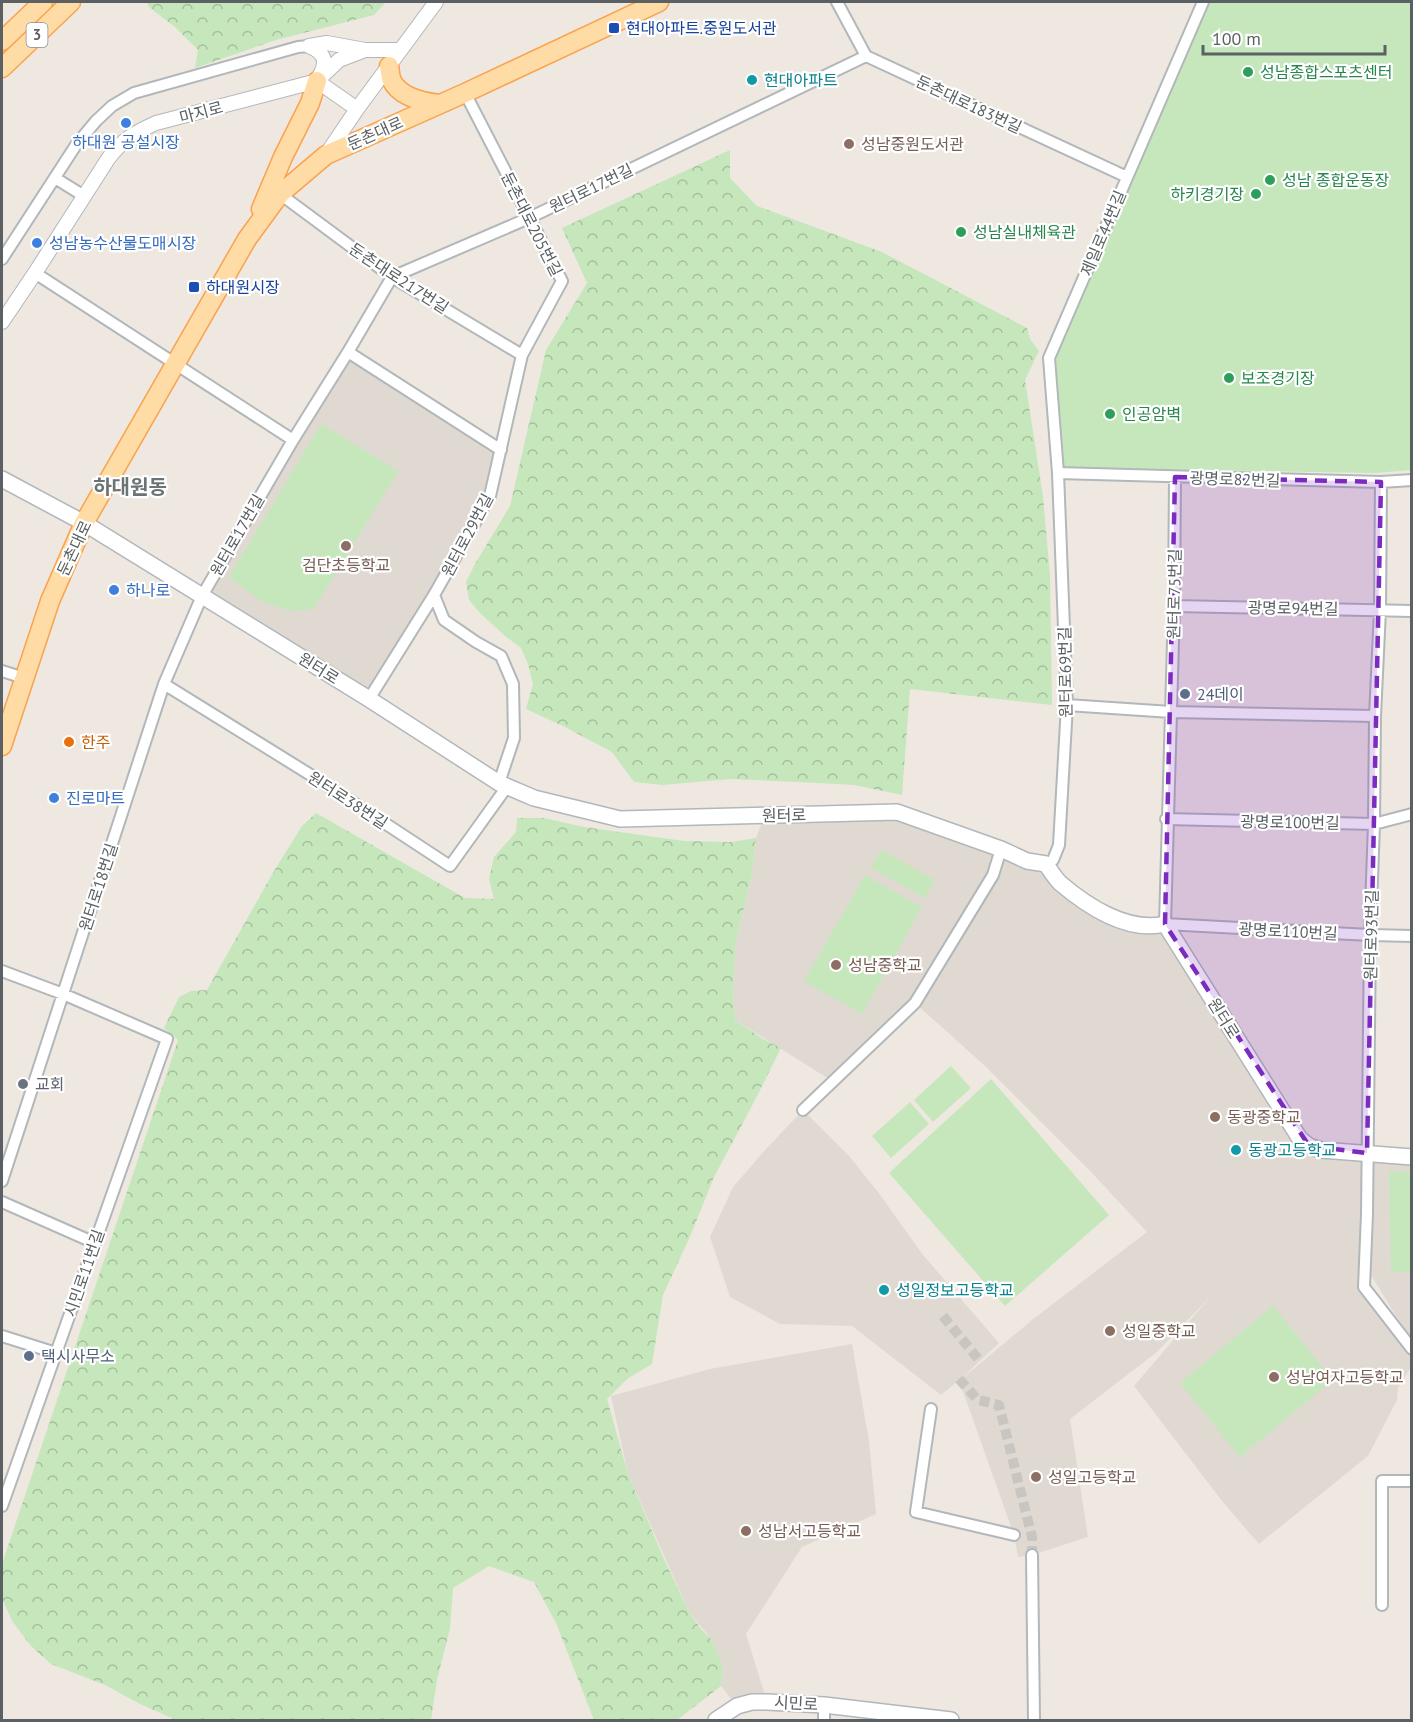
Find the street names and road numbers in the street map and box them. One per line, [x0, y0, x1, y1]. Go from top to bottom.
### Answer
road number: 3 [26, 23, 48, 47]
street label: 둔촌대로183번길 [913, 71, 1025, 137]
street label: 마지로 [177, 97, 225, 127]
street label: 둔촌대로 [344, 112, 406, 154]
street label: 원터로17번길 [546, 159, 636, 217]
street label: 둔촌대로205번길 [497, 168, 567, 280]
street label: 제일로44번길 [1076, 187, 1130, 279]
street label: 둔촌대로217번길 [346, 238, 452, 318]
street label: 광명로82번길 [1189, 467, 1281, 491]
street label: 원터로29번길 [437, 490, 497, 580]
street label: 원터로17번길 [206, 491, 268, 579]
street label: 둔촌대로 [52, 517, 96, 579]
street label: 원터로75번길 [1163, 548, 1185, 640]
street label: 광명로94번길 [1247, 597, 1339, 619]
street label: 원터로69번길 [1054, 626, 1076, 718]
street label: 원터로 [295, 648, 343, 688]
street label: 원터로38번길 [304, 767, 392, 833]
street label: 원터로 [762, 805, 807, 825]
street label: 광명로100번길 [1240, 811, 1340, 833]
street label: 원터로18번길 [74, 841, 122, 933]
street label: 원터로93번길 [1360, 889, 1382, 981]
street label: 광명로110번길 [1238, 918, 1338, 944]
street label: 원터로 [1204, 994, 1244, 1042]
street label: 시민로11번길 [60, 1227, 108, 1319]
street label: 시민로 [773, 1692, 819, 1714]

